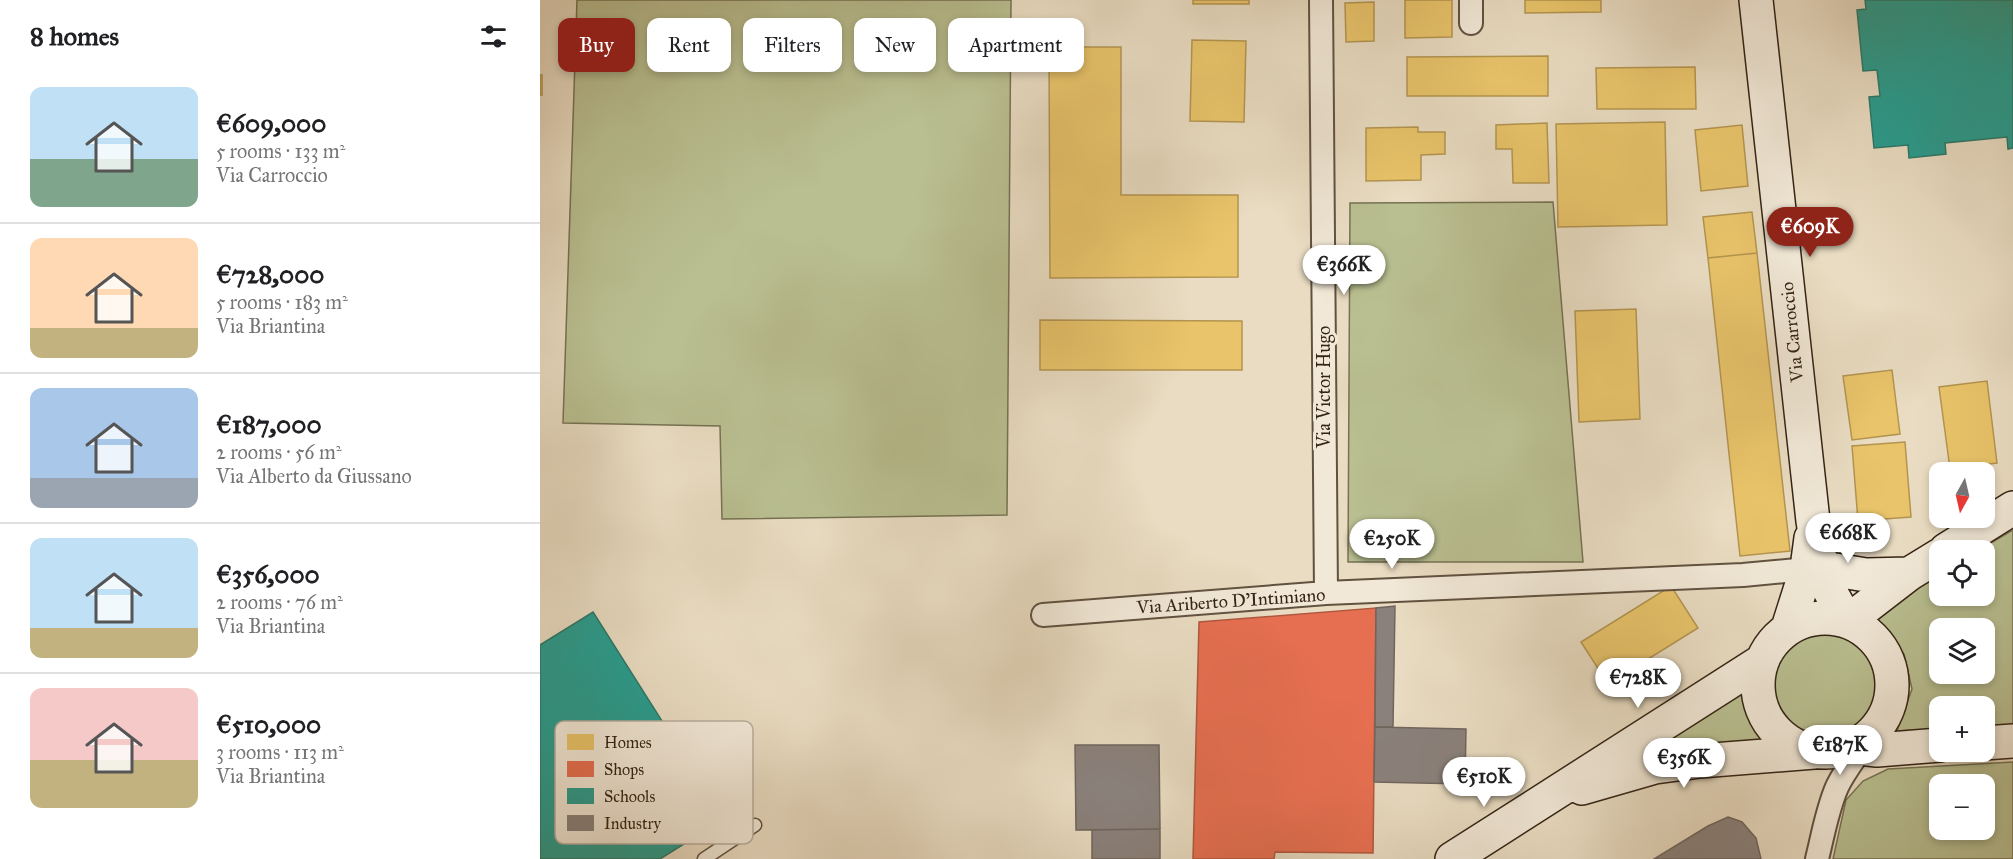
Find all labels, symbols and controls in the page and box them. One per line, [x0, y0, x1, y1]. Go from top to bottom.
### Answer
chip: Buy [558, 18, 635, 72]
chip: Rent [647, 18, 731, 72]
chip: Filters [743, 18, 842, 72]
chip: New [854, 18, 936, 72]
chip: Apartment [948, 18, 1084, 72]
text: 8 homes [30, 20, 119, 52]
icon: filters [477, 20, 510, 53]
text: €609,000 [216, 107, 326, 139]
icon: home [78, 111, 150, 183]
text: 5 rooms · 133 m² [216, 139, 345, 163]
text: Via Carroccio [216, 163, 328, 187]
pin: €609K [1768, 207, 1852, 258]
text: €609K [1781, 214, 1839, 238]
pin: €366K [1302, 245, 1386, 296]
text: €366K [1317, 252, 1371, 276]
text: €728,000 [216, 258, 324, 290]
icon: home [78, 262, 150, 334]
street label: Via Carroccio [1776, 281, 1808, 384]
text: 5 rooms · 183 m² [216, 290, 348, 314]
text: Via Briantina [216, 314, 325, 338]
street label: Via Victor Hugo [1313, 326, 1336, 449]
text: €187,000 [216, 408, 322, 440]
icon: home [78, 412, 150, 484]
text: 2 rooms · 56 m² [216, 440, 342, 464]
north arrow [1929, 462, 1995, 528]
map controls [1929, 462, 1995, 840]
text: Via Alberto da Giussano [216, 464, 412, 488]
pin: €668K [1806, 513, 1890, 564]
pin: €250K [1350, 519, 1434, 570]
text: €668K [1819, 520, 1877, 544]
text: €250K [1364, 526, 1420, 550]
button: locate [1929, 540, 1995, 606]
text: €356,000 [216, 558, 320, 590]
icon: home [78, 562, 150, 634]
street label: Via Ariberto D'Intimiano [1135, 583, 1326, 619]
text: 2 rooms · 76 m² [216, 590, 343, 614]
text: Via Briantina [216, 614, 325, 638]
button: layers [1929, 618, 1995, 684]
pin: €728K [1596, 658, 1680, 709]
text: €728K [1609, 665, 1667, 689]
button: + [1929, 696, 1995, 762]
text: €510,000 [216, 708, 321, 740]
icon: home [78, 712, 150, 784]
legend [555, 721, 753, 844]
pin: €187K [1798, 725, 1882, 776]
text: €187K [1812, 732, 1868, 756]
text: Homes [604, 733, 652, 752]
pin: €356K [1642, 738, 1726, 789]
text: 3 rooms · 113 m² [216, 740, 344, 764]
text: €356K [1657, 745, 1711, 769]
pin: €510K [1442, 757, 1526, 808]
text: Shops [604, 760, 644, 779]
text: Via Briantina [216, 764, 325, 788]
text: €510K [1456, 764, 1512, 788]
button: − [1929, 774, 1995, 840]
text: Schools [604, 787, 655, 806]
text: Industry [604, 814, 662, 833]

